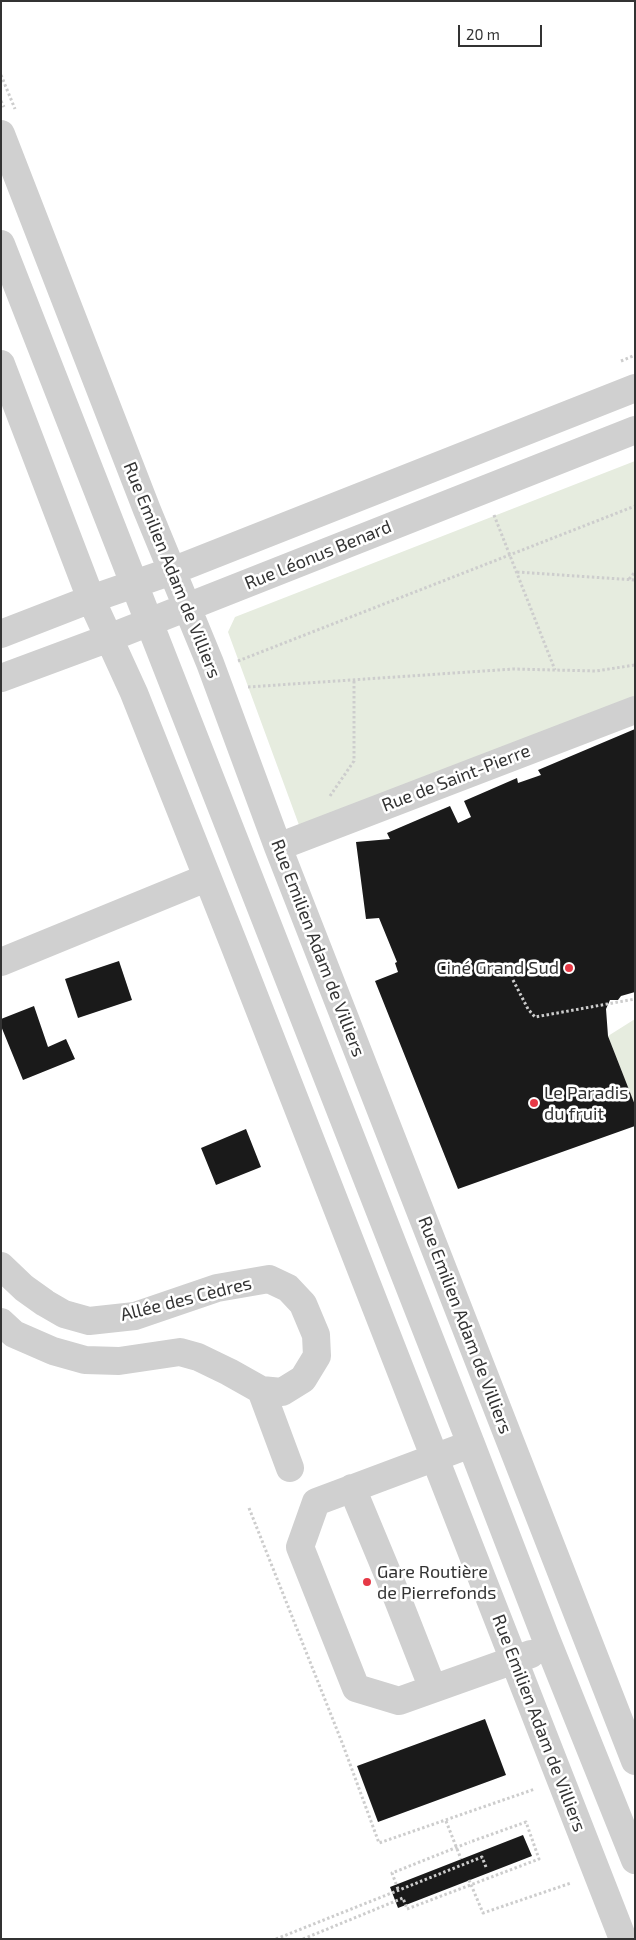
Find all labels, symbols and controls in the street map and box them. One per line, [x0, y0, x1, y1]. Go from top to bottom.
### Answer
scale bar [461, 15, 545, 47]
text: 20 m [466, 25, 500, 43]
street label: Rue Emilien Adam de Villiers [119, 459, 225, 681]
street label: Rue Léonus Benard [241, 516, 395, 594]
street label: Rue de Saint-Pierre [379, 740, 533, 816]
street label: Rue Emilien Adam de Villiers [267, 836, 369, 1060]
place label: Ciné Grand Sud [436, 957, 559, 979]
marker: Ciné Grand Sud [563, 962, 575, 974]
place label: Le Paradis du fruit [544, 1082, 628, 1124]
marker: Le Paradis du fruit [528, 1097, 540, 1109]
street label: Rue Emilien Adam de Villiers [414, 1213, 516, 1437]
street label: Allée des Cèdres [118, 1272, 254, 1326]
place label: Gare Routière de Pierrefonds [377, 1561, 496, 1604]
marker: Gare Routière de Pierrefonds [361, 1576, 373, 1588]
street label: Rue Emilien Adam de Villiers [488, 1611, 590, 1835]

